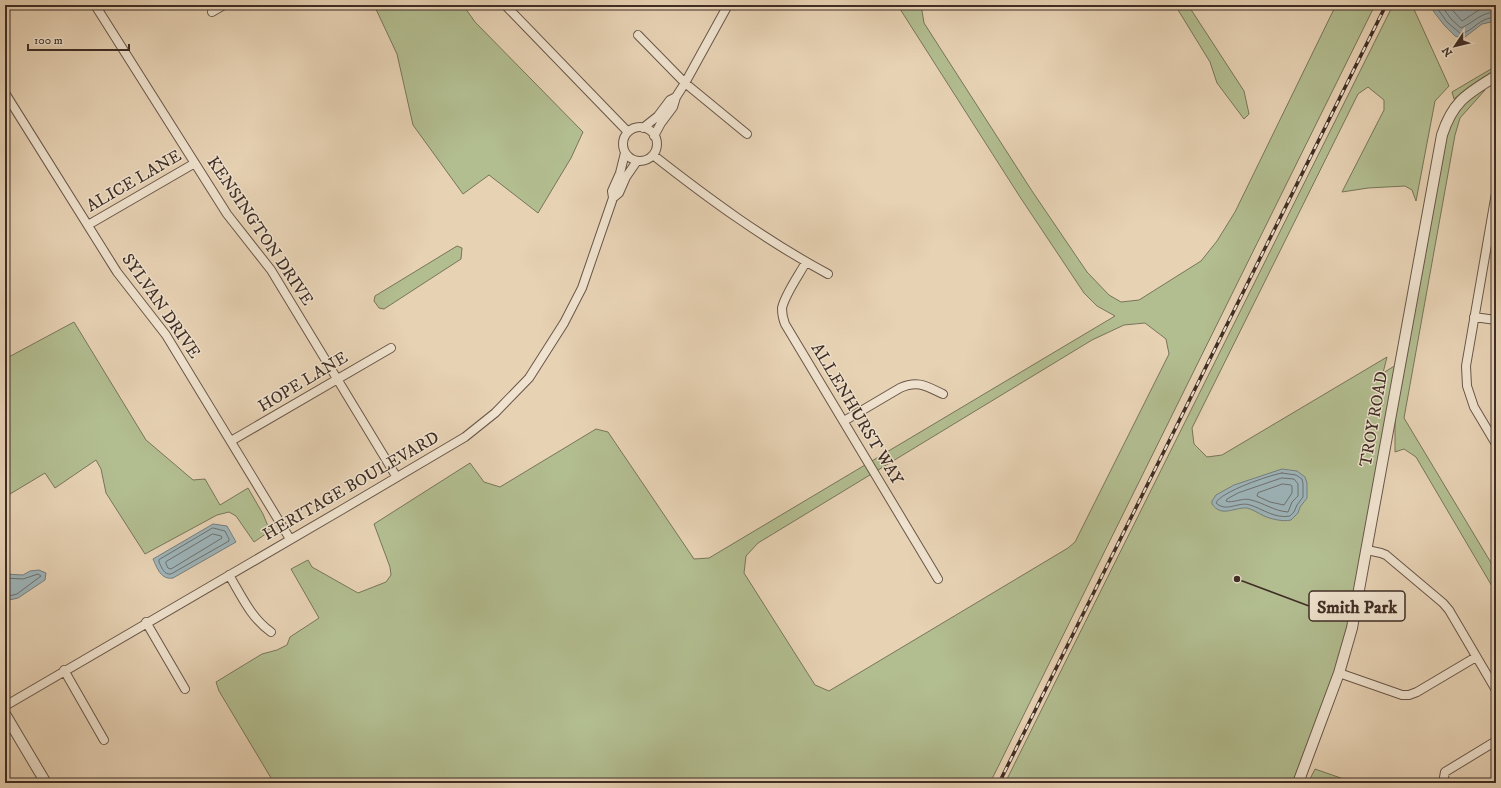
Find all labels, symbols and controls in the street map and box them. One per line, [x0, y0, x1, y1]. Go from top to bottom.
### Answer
scale bar [28, 26, 129, 52]
north arrow [1435, 26, 1475, 66]
text: 100 m [34, 33, 63, 48]
text: N [1439, 43, 1456, 59]
street label: ALICE LANE [82, 145, 186, 217]
street label: KENSINGTON DRIVE [202, 152, 318, 310]
street label: SYLVAN DRIVE [117, 249, 205, 363]
street label: ALLENHURST WAY [806, 339, 908, 489]
street label: HOPE LANE [254, 347, 352, 417]
street label: TROY ROAD [1355, 370, 1393, 468]
street label: HERITAGE BOULEVARD [259, 426, 443, 546]
callout: Smith Park [1309, 591, 1405, 621]
text: Smith Park [1317, 597, 1398, 619]

